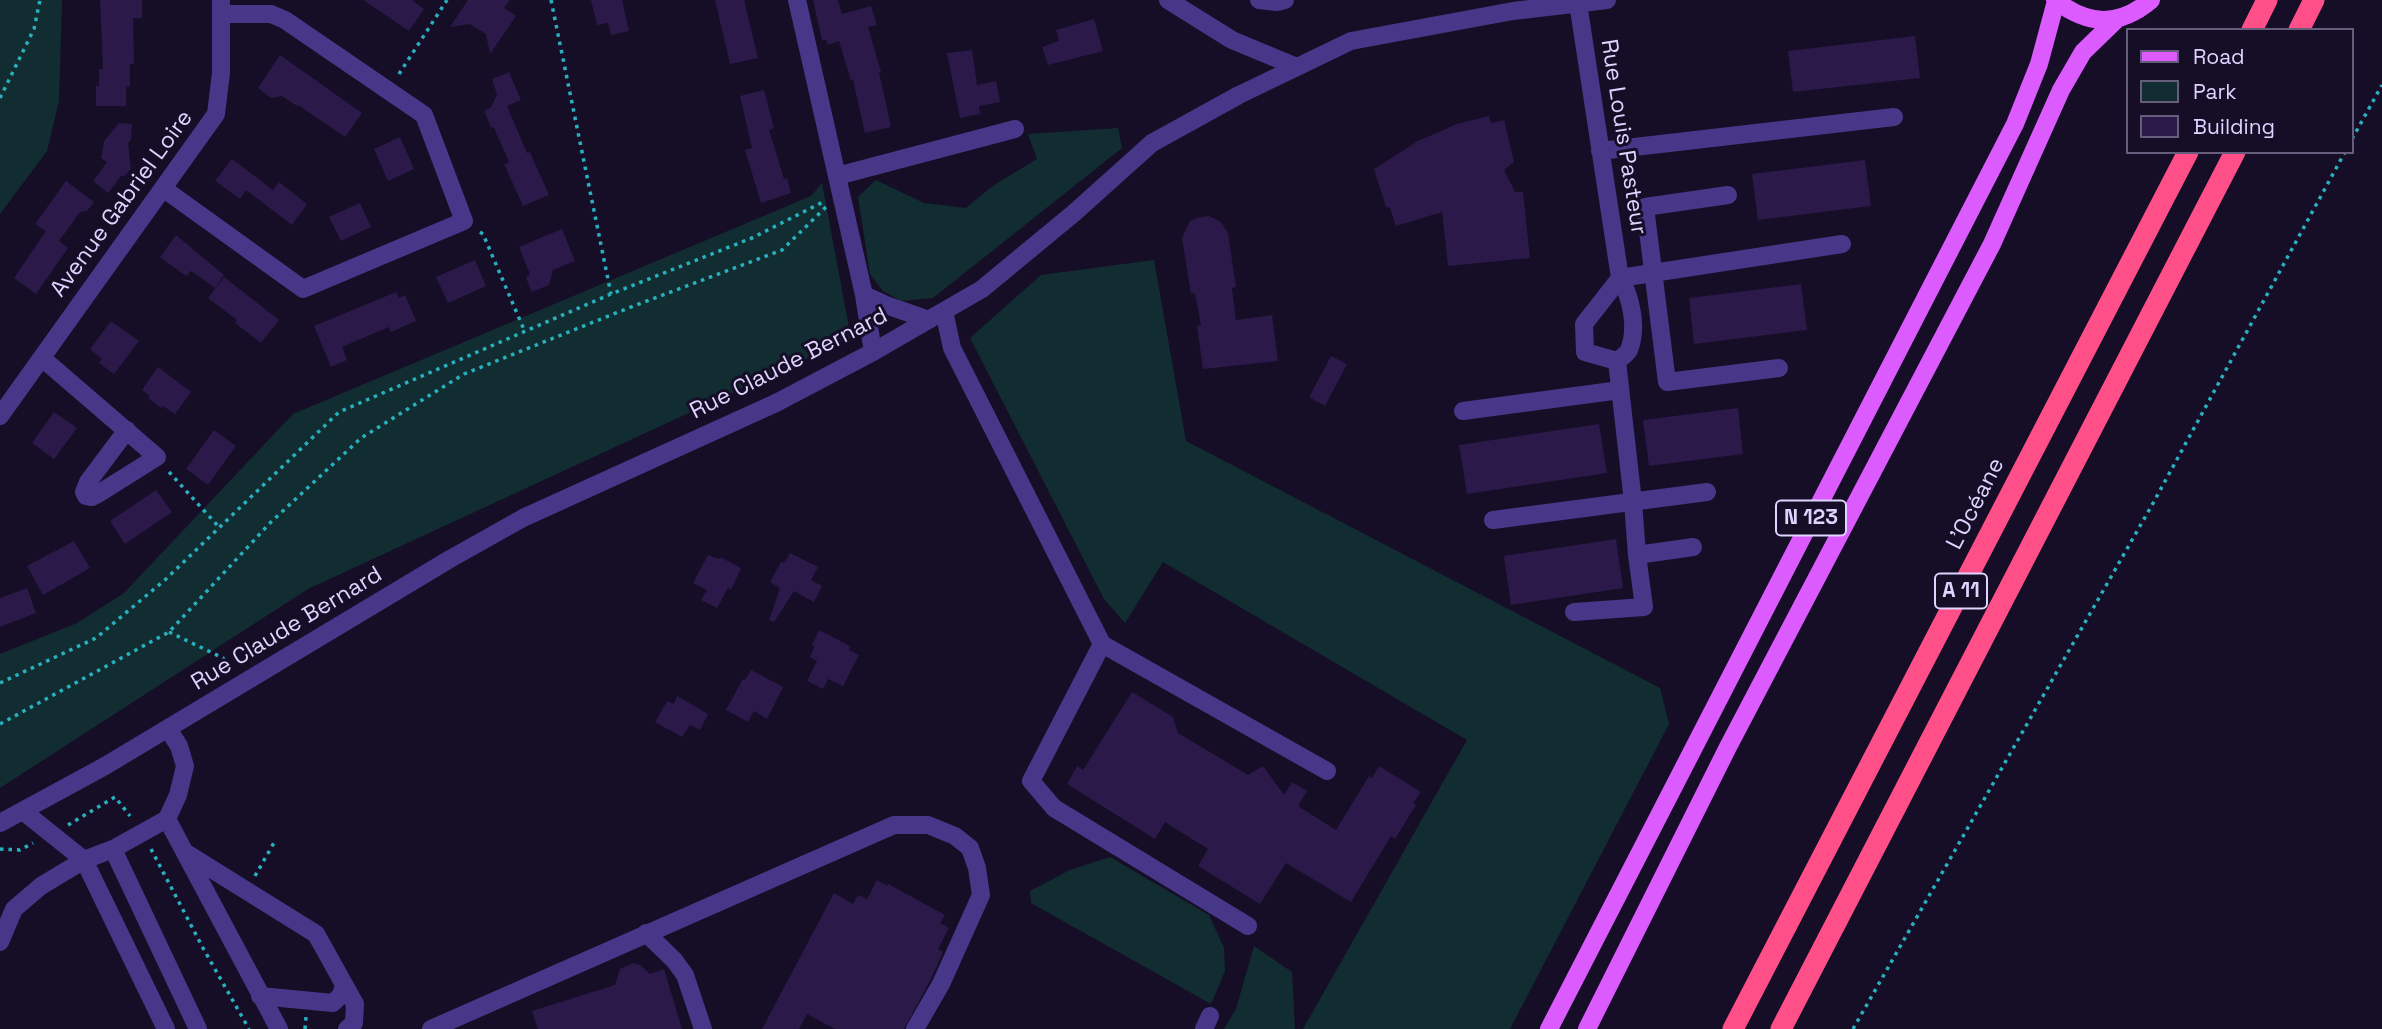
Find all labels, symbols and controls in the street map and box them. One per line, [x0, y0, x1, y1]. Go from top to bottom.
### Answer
legend [2126, 28, 2354, 154]
street label: Rue Louis Pasteur [1594, 37, 1652, 237]
text: Road [2193, 43, 2245, 70]
text: Park [2193, 78, 2237, 105]
street label: Avenue Gabriel Loire [45, 105, 199, 303]
text: Building [2193, 113, 2275, 140]
street label: Rue Claude Bernard [686, 302, 892, 426]
street label: L’Océane [1941, 453, 2011, 555]
road number: N 123 [1776, 500, 1846, 536]
street label: Rue Claude Bernard [187, 561, 387, 697]
road number: A 11 [1935, 574, 1987, 608]

